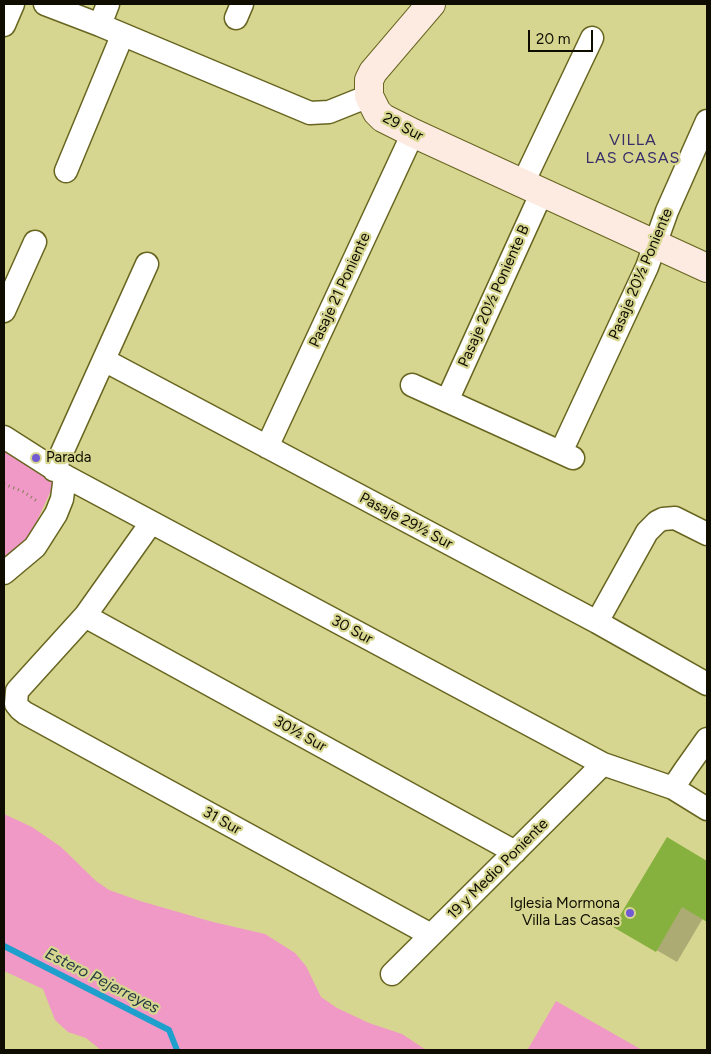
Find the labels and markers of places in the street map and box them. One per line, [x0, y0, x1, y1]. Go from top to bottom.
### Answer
place label: Parada [46, 449, 91, 467]
marker: Parada [30, 452, 42, 464]
place label: Iglesia Mormona Villa Las Casas [510, 895, 620, 930]
marker: Iglesia Mormona Villa Las Casas [624, 907, 636, 919]

